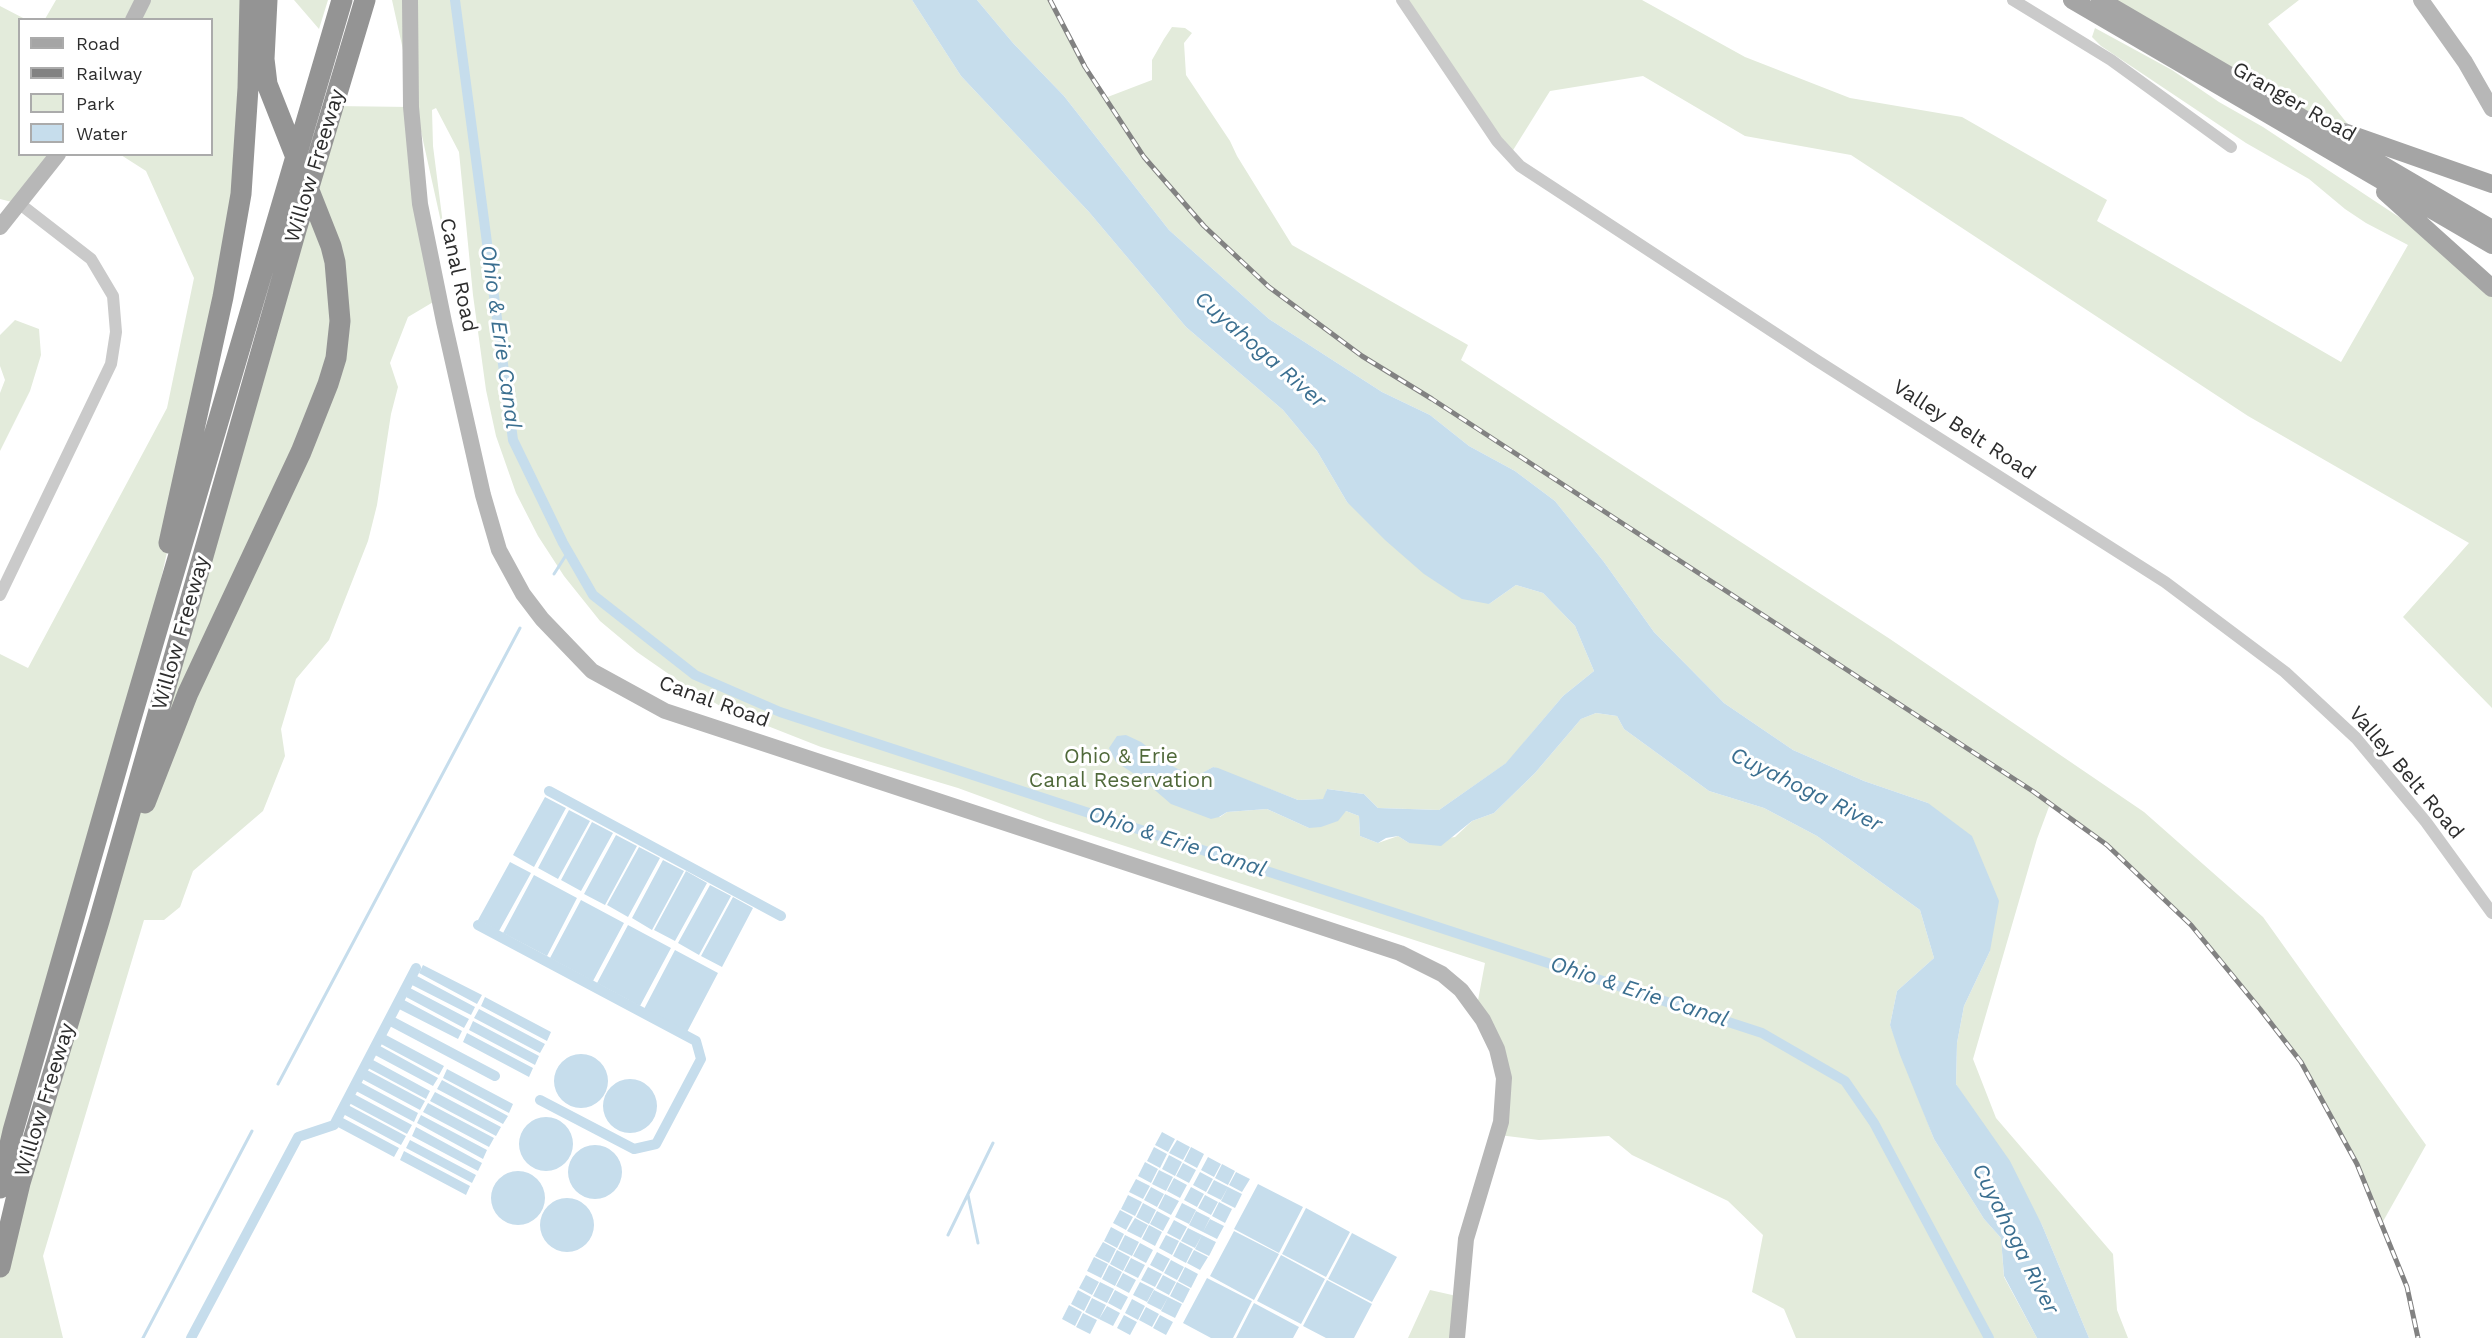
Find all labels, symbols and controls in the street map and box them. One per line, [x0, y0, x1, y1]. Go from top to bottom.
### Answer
legend [18, 18, 213, 156]
text: Road [76, 33, 120, 54]
street label: Granger Road [2228, 56, 2360, 148]
text: Railway [76, 63, 142, 84]
street label: Willow Freeway [280, 86, 350, 246]
text: Park [76, 93, 115, 114]
text: Water [76, 123, 128, 144]
street label: Canal Road [434, 216, 482, 334]
water label: Ohio & Erie Canal [474, 243, 526, 431]
water label: Cuyahoga River [1189, 286, 1331, 414]
street label: Valley Belt Road [1888, 374, 2040, 486]
street label: Willow Freeway [147, 553, 215, 713]
street label: Canal Road [655, 670, 773, 734]
street label: Valley Belt Road [2343, 701, 2469, 845]
water label: Cuyahoga River [1726, 742, 1886, 838]
park label: Ohio & Erie Canal Reservation [1029, 744, 1213, 794]
water label: Ohio & Erie Canal [1085, 801, 1269, 883]
water label: Ohio & Erie Canal [1547, 951, 1731, 1033]
street label: Willow Freeway [10, 1020, 80, 1180]
water label: Cuyahoga River [1966, 1159, 2064, 1319]

